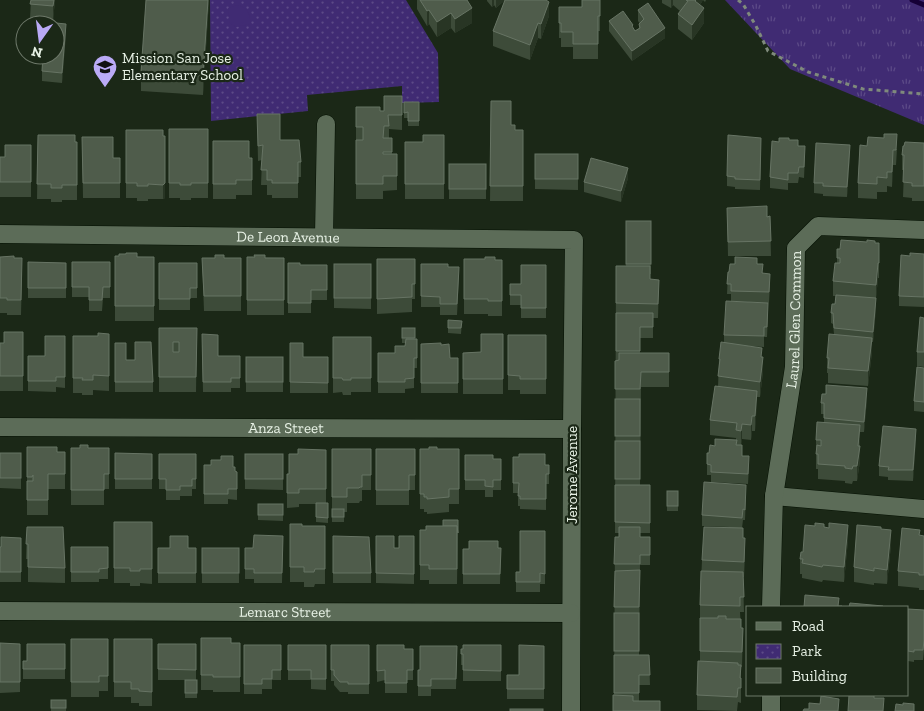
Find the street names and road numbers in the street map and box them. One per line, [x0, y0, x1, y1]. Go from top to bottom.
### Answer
street label: De Leon Avenue [236, 227, 340, 247]
street label: Laurel Glen Common [782, 250, 805, 390]
street label: Anza Street [248, 419, 324, 437]
street label: Jerome Avenue [563, 426, 581, 524]
street label: Lemarc Street [239, 603, 331, 621]

